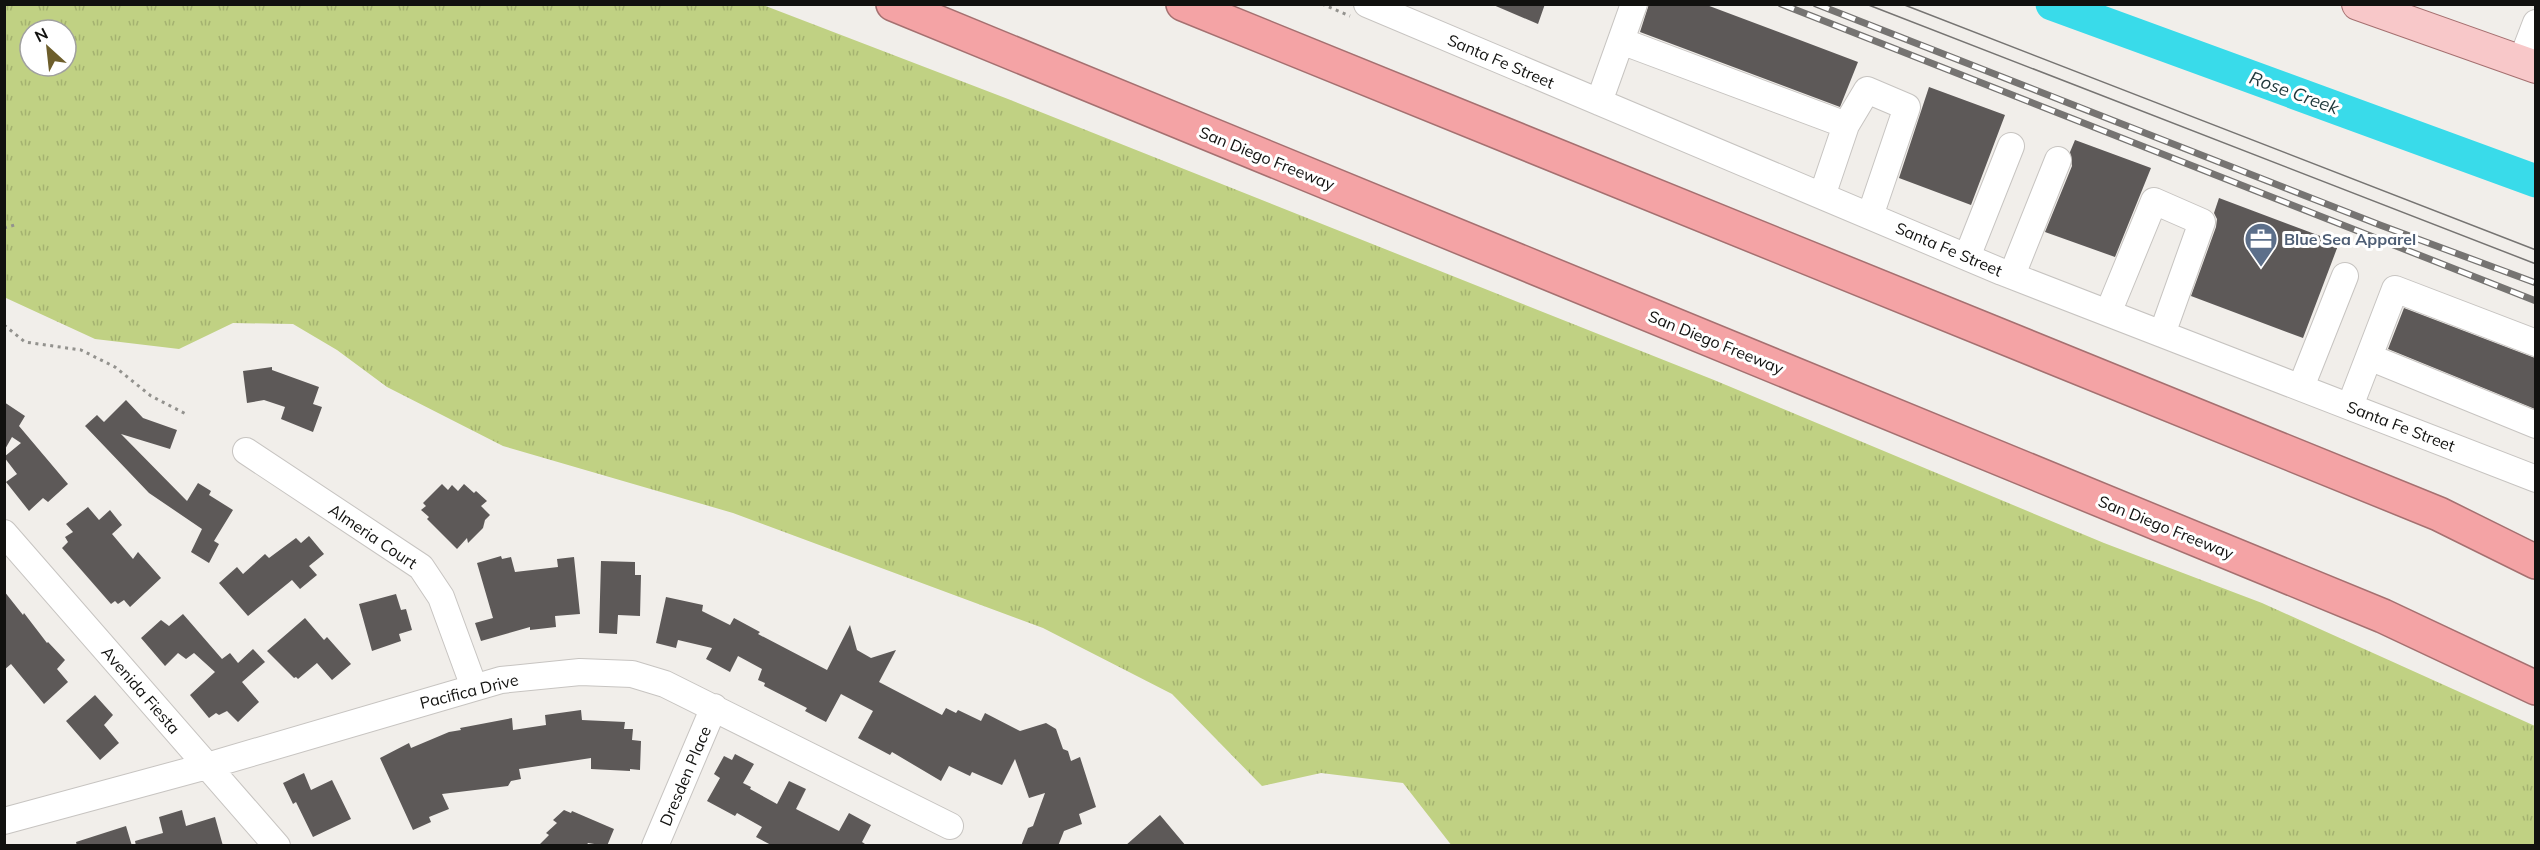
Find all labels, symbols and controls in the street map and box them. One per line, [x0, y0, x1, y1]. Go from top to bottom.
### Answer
north arrow [18, 18, 78, 78]
text: N [31, 23, 51, 46]
street label: Santa Fe Street [1445, 29, 1558, 93]
water label: Rose Creek [2246, 66, 2343, 120]
street label: San Diego Freeway [1196, 122, 1338, 194]
street label: Santa Fe Street [1893, 217, 2006, 281]
office icon: Blue Sea Apparel [2243, 221, 2279, 268]
place label: Blue Sea Apparel [2284, 229, 2416, 249]
street label: San Diego Freeway [1645, 306, 1787, 378]
street label: Santa Fe Street [2344, 396, 2458, 456]
street label: San Diego Freeway [2095, 491, 2237, 563]
street label: Almeria Court [325, 499, 421, 573]
street label: Avenida Fiesta [98, 642, 184, 738]
street label: Pacifica Drive [418, 669, 520, 713]
street label: Dresden Place [655, 723, 715, 829]

